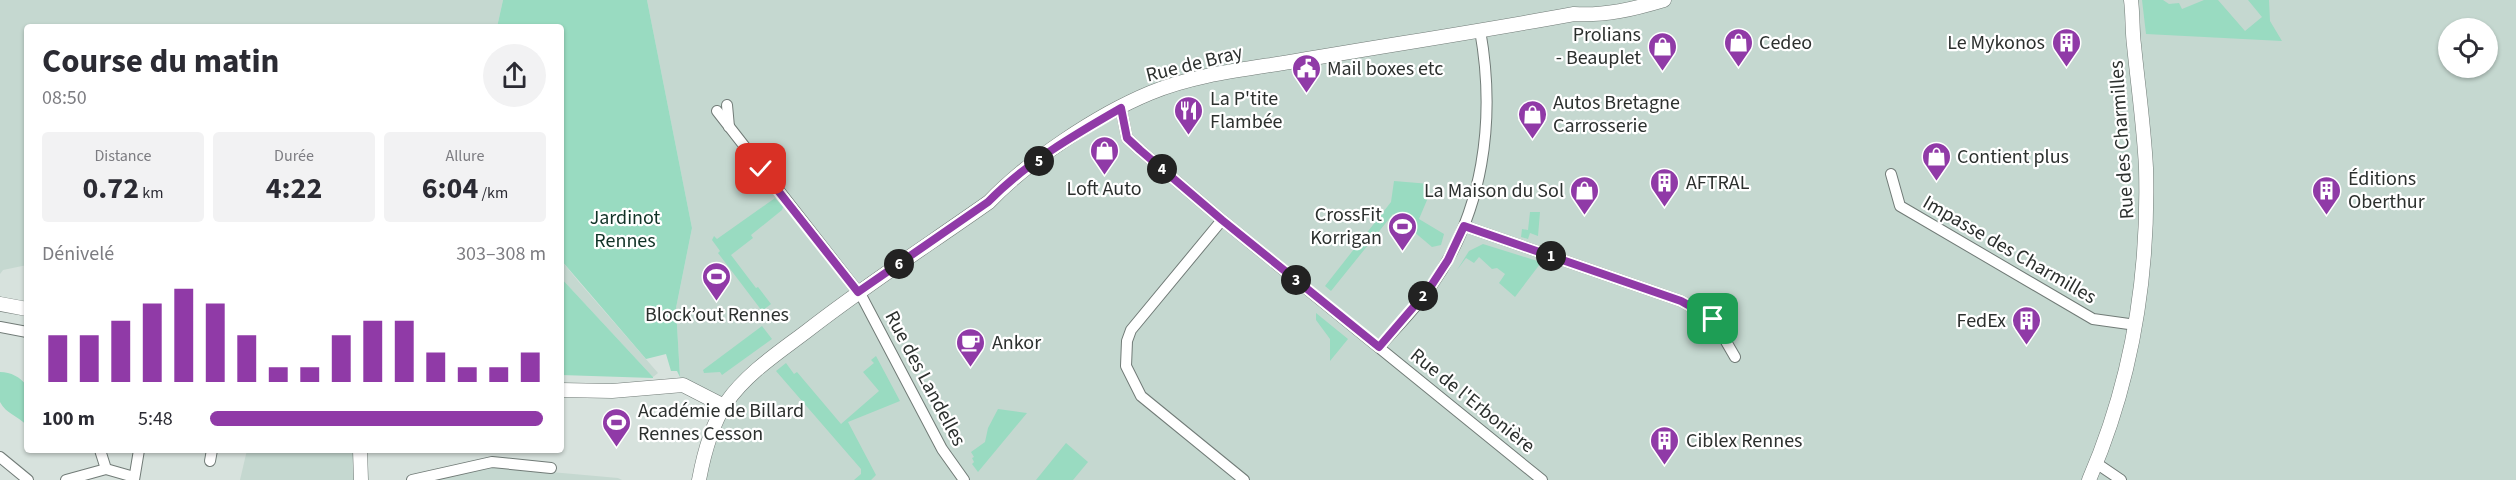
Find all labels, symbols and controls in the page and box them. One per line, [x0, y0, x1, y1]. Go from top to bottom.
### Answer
map controls [2438, 18, 2498, 78]
button: locate [2438, 18, 2498, 78]
place label: Prolians - Beauplet [1556, 21, 1641, 72]
shop icon: Cedeo [1722, 26, 1754, 68]
building icon: Le Mykonos [2050, 26, 2082, 68]
place label: Cedeo [1759, 29, 1812, 57]
place label: Le Mykonos [1947, 29, 2045, 57]
shop icon: Prolians - Beauplet [1646, 30, 1678, 72]
text: Course du matin [42, 38, 279, 85]
street label: Rue de Bray [1143, 38, 1246, 90]
button: share [483, 44, 546, 107]
public building icon: Mail boxes etc [1290, 52, 1322, 94]
place label: Mail boxes etc [1327, 55, 1443, 83]
street label: Rue des Charmilles [2102, 60, 2142, 220]
text: 08:50 [42, 84, 87, 112]
place label: La P'tite Flambée [1210, 85, 1283, 136]
place label: Autos Bretagne Carrosserie [1553, 89, 1680, 140]
restaurant icon: La P'tite Flambée [1173, 94, 1205, 136]
shop icon: Autos Bretagne Carrosserie [1516, 98, 1548, 140]
shop icon: Loft Auto [1088, 134, 1120, 176]
shop icon: Contient plus [1920, 140, 1952, 182]
pin [735, 143, 786, 194]
place label: Contient plus [1957, 143, 2069, 171]
text: Distance [95, 145, 151, 167]
text: Durée [274, 145, 314, 167]
text: Allure [446, 145, 484, 167]
pin: 5 [1024, 146, 1054, 176]
text: 5 [1035, 150, 1043, 172]
icon: check [744, 152, 777, 185]
pin: 4 [1147, 154, 1177, 184]
text: 4 [1158, 158, 1166, 180]
place label: Éditions Oberthur [2348, 165, 2425, 216]
building icon: AFTRAL [1649, 166, 1681, 208]
text: 0.72 [83, 167, 139, 210]
text: 4:22 [266, 167, 322, 210]
text: 6:04 [422, 167, 478, 210]
place label: AFTRAL [1686, 169, 1750, 197]
shop icon: La Maison du Sol [1569, 174, 1601, 216]
building icon: Éditions Oberthur [2311, 174, 2343, 216]
place label: Loft Auto [1066, 175, 1142, 203]
place label: La Maison du Sol [1424, 177, 1564, 205]
text: km [139, 182, 163, 204]
text: /km [478, 182, 508, 204]
street label: Impasse des Charmilles [1918, 189, 2101, 311]
place label: CrossFit Korrigan [1310, 201, 1382, 252]
park label: Jardinot Rennes [590, 204, 661, 255]
sports icon: CrossFit Korrigan [1387, 210, 1419, 252]
text: Dénivelé [42, 240, 114, 268]
text: 303–308 m [456, 240, 546, 268]
pin: 1 [1536, 241, 1566, 271]
text: 1 [1547, 245, 1555, 267]
pin: 6 [884, 249, 914, 279]
text: 6 [895, 253, 903, 275]
sports icon: Block’out Rennes [701, 260, 733, 302]
pin: 3 [1281, 265, 1311, 295]
text: 3 [1292, 269, 1300, 291]
pin: 2 [1408, 281, 1438, 311]
text: 2 [1419, 285, 1427, 307]
pin [1687, 293, 1738, 344]
place label: Block’out Rennes [645, 301, 789, 329]
icon: arrive [1696, 302, 1729, 335]
building icon: FedEx [2011, 304, 2043, 346]
street label: Rue des Landelles [878, 306, 973, 451]
place label: FedEx [1957, 307, 2006, 335]
cafe icon: Ankor [955, 326, 987, 368]
place label: Ankor [992, 329, 1041, 357]
street label: Rue de l'Erbonière [1404, 342, 1541, 460]
place label: Académie de Billard Rennes Cesson [638, 397, 804, 448]
text: 100 m [42, 405, 95, 433]
text: 5:48 [138, 405, 173, 433]
sports icon: Académie de Billard Rennes Cesson [601, 406, 633, 448]
building icon: Ciblex Rennes [1649, 424, 1681, 466]
place label: Ciblex Rennes [1686, 427, 1802, 455]

